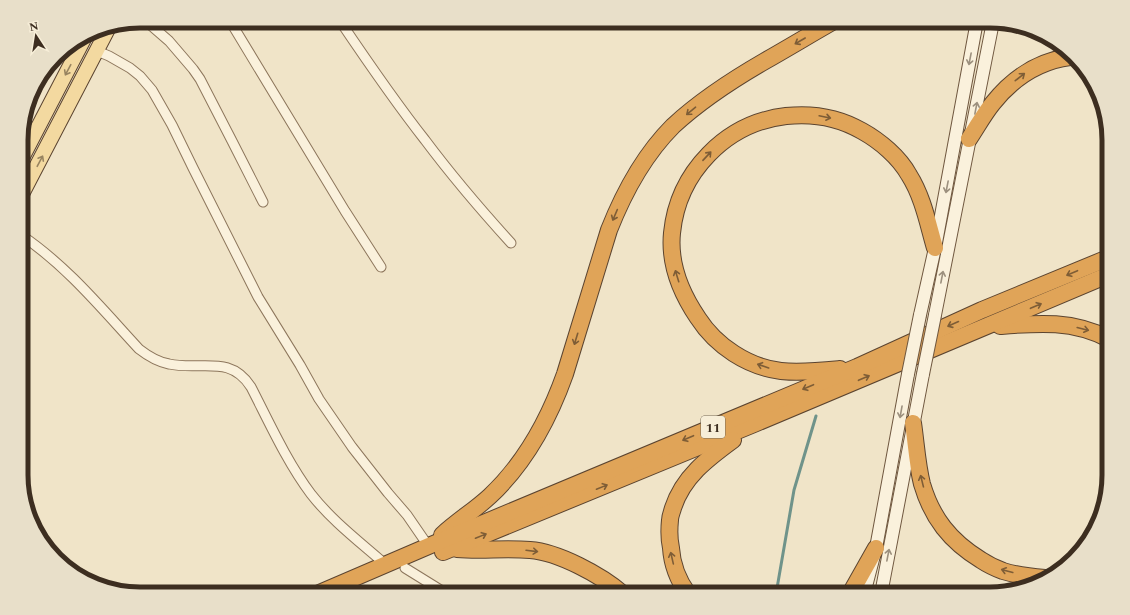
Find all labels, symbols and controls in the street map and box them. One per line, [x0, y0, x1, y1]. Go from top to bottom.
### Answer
north arrow [16, 16, 56, 56]
text: N [28, 17, 40, 36]
one-way arrow [794, 37, 806, 45]
one-way arrow [966, 52, 974, 65]
one-way arrow [64, 63, 71, 75]
one-way arrow [1015, 72, 1026, 81]
one-way arrow [972, 102, 980, 115]
one-way arrow [686, 106, 696, 115]
one-way arrow [819, 114, 832, 122]
one-way arrow [703, 151, 712, 161]
one-way arrow [37, 156, 44, 168]
one-way arrow [942, 180, 950, 193]
one-way arrow [611, 208, 618, 220]
one-way arrow [673, 270, 680, 283]
one-way arrow [939, 270, 947, 283]
one-way arrow [1067, 270, 1079, 277]
one-way arrow [1029, 302, 1041, 309]
one-way arrow [947, 321, 959, 328]
one-way arrow [1076, 325, 1089, 333]
one-way arrow [572, 332, 579, 345]
one-way arrow [757, 362, 769, 370]
one-way arrow [858, 374, 870, 382]
one-way arrow [803, 384, 815, 392]
one-way arrow [897, 406, 905, 419]
road number: 11 [701, 416, 725, 438]
one-way arrow [683, 434, 695, 442]
one-way arrow [917, 475, 925, 488]
one-way arrow [595, 482, 607, 490]
one-way arrow [475, 532, 487, 540]
one-way arrow [525, 547, 538, 554]
one-way arrow [884, 549, 892, 562]
one-way arrow [668, 552, 676, 565]
one-way arrow [1001, 567, 1014, 574]

